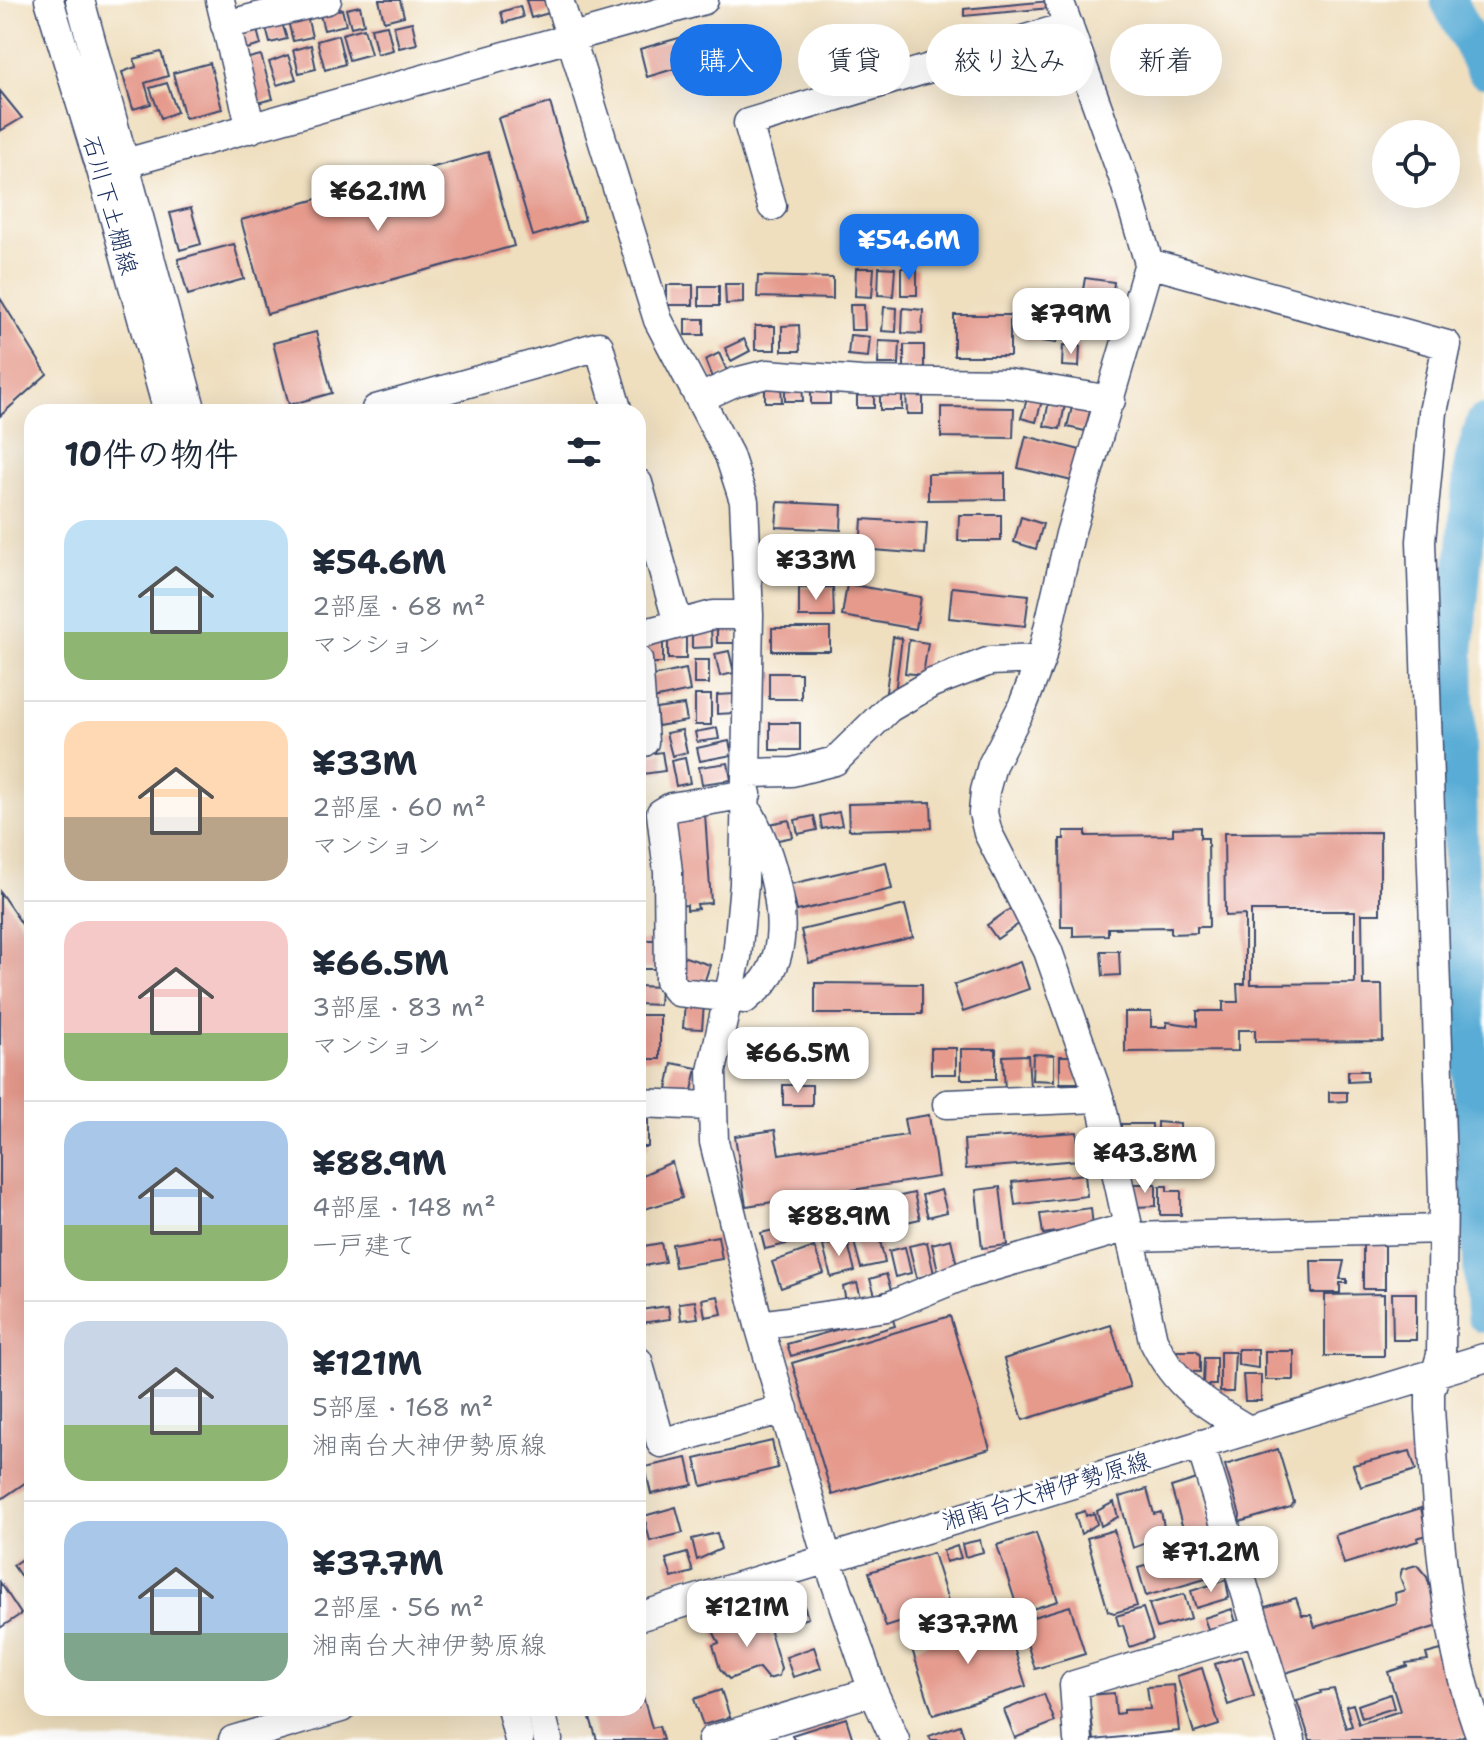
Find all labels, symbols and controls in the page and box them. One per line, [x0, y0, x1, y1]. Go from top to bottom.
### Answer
chip: 購入 [670, 24, 782, 96]
chip: 賃貸 [798, 24, 910, 96]
chip: 絞り込み [926, 24, 1094, 96]
chip: 新着 [1110, 24, 1222, 96]
map controls [1372, 120, 1460, 208]
button: locate [1372, 120, 1460, 208]
street label: 石川下土棚線 [75, 131, 145, 279]
pin: ¥62.1M [313, 165, 443, 233]
text: ¥62.1M [329, 173, 427, 208]
pin: ¥54.6M [844, 214, 974, 282]
text: ¥54.6M [858, 222, 960, 257]
pin: ¥79M [1024, 288, 1118, 356]
text: ¥79M [1030, 296, 1112, 331]
icon: filters [562, 430, 606, 474]
text: 10件の物件 [64, 431, 238, 477]
pin: ¥33M [769, 534, 863, 602]
text: ¥54.6M [312, 539, 446, 585]
text: ¥33M [776, 542, 856, 577]
icon: home [128, 552, 224, 648]
text: 2部屋 · 68 m² [312, 588, 486, 623]
text: マンション [312, 626, 441, 661]
text: ¥33M [312, 740, 417, 786]
icon: home [128, 753, 224, 849]
text: 2部屋 · 60 m² [312, 789, 486, 824]
text: マンション [312, 827, 441, 862]
text: ¥66.5M [312, 940, 449, 986]
icon: home [128, 953, 224, 1049]
text: 3部屋 · 83 m² [312, 989, 485, 1024]
text: マンション [312, 1027, 441, 1062]
pin: ¥66.5M [733, 1027, 863, 1095]
text: ¥66.5M [746, 1035, 850, 1070]
pin: ¥43.8M [1080, 1127, 1210, 1195]
text: ¥43.8M [1093, 1135, 1197, 1170]
text: ¥88.9M [312, 1140, 447, 1186]
icon: home [128, 1153, 224, 1249]
text: 4部屋 · 148 m² [312, 1189, 496, 1224]
pin: ¥88.9M [774, 1190, 904, 1258]
text: ¥88.9M [787, 1198, 891, 1233]
text: 一戸建て [312, 1227, 416, 1262]
text: ¥121M [312, 1340, 422, 1386]
icon: home [128, 1353, 224, 1449]
text: 5部屋 · 168 m² [312, 1389, 494, 1424]
text: 湘南台大神伊勢原線 [312, 1427, 546, 1462]
street label: 湘南台大神伊勢原線 [938, 1444, 1154, 1538]
pin: ¥71.2M [1146, 1526, 1276, 1594]
text: ¥71.2M [1162, 1534, 1260, 1569]
text: ¥37.7M [312, 1540, 444, 1586]
icon: home [128, 1553, 224, 1649]
pin: ¥121M [691, 1581, 803, 1649]
text: 2部屋 · 56 m² [312, 1589, 484, 1624]
text: ¥121M [705, 1589, 789, 1624]
pin: ¥37.7M [903, 1598, 1033, 1666]
text: ¥37.7M [918, 1606, 1018, 1641]
text: 湘南台大神伊勢原線 [312, 1627, 546, 1662]

